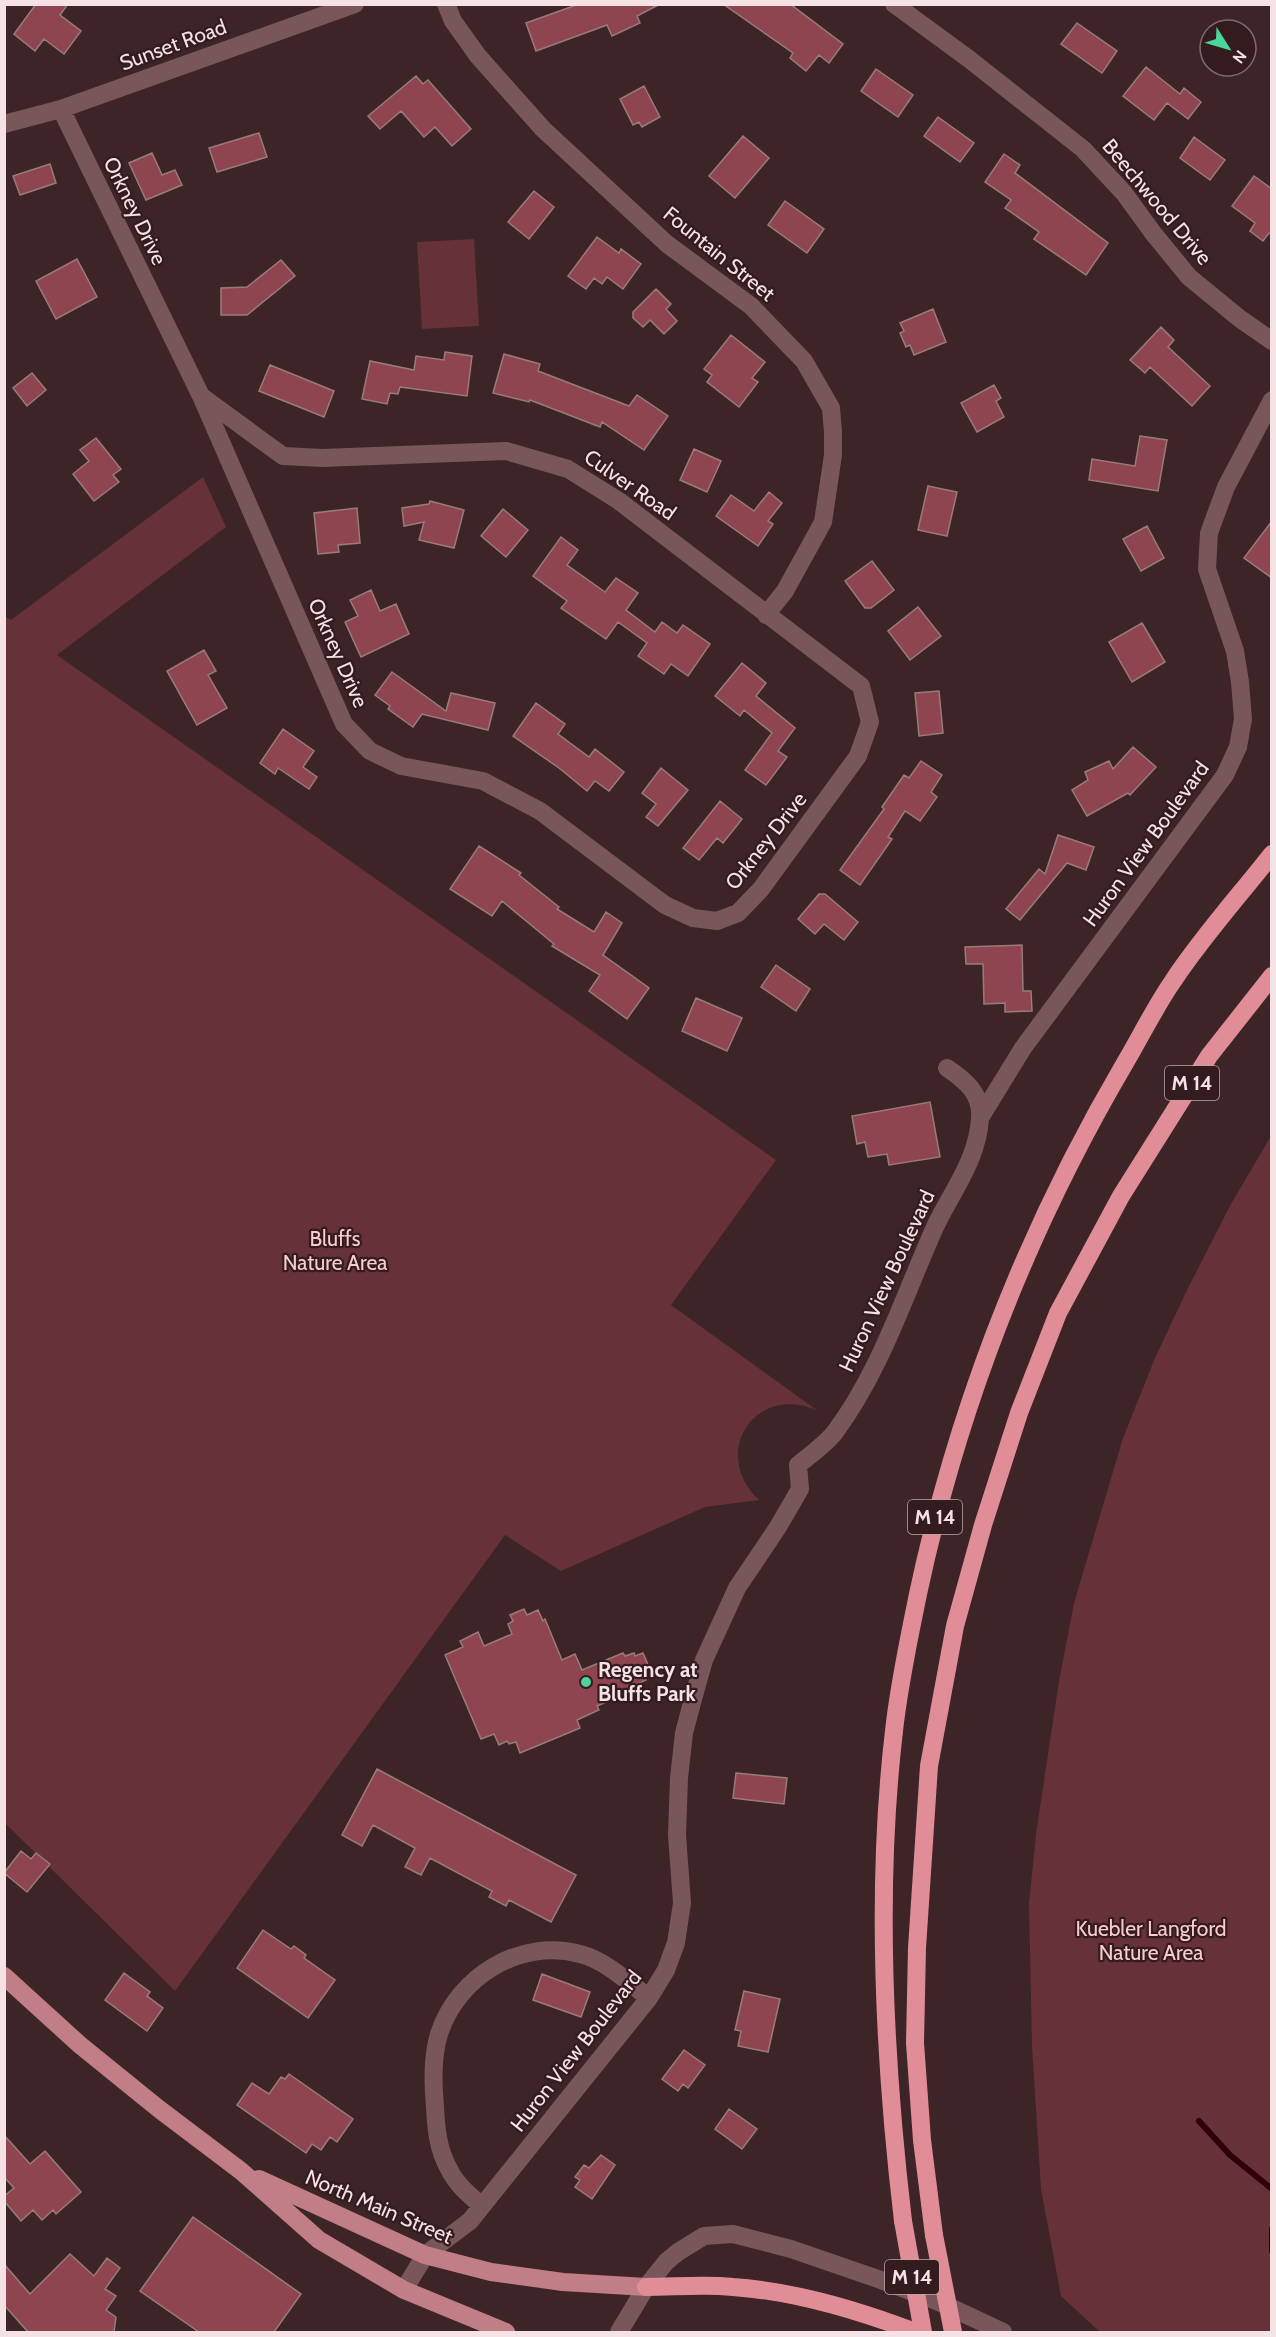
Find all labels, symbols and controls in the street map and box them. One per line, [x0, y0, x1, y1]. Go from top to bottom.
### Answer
street label: Sunset Road [116, 14, 230, 75]
north arrow [1198, 18, 1258, 78]
text: N [1229, 46, 1251, 67]
street label: Beechwood Drive [1098, 134, 1217, 270]
street label: Orkney Drive [99, 153, 172, 269]
street label: Fountain Street [659, 201, 780, 306]
street label: Culver Road [580, 444, 681, 525]
street label: Orkney Drive [303, 594, 374, 711]
street label: Huron View Boulevard [1077, 756, 1214, 931]
street label: Orkney Drive [720, 787, 812, 894]
road number: M 14 [1165, 1066, 1219, 1100]
street label: Huron View Boulevard [833, 1186, 940, 1376]
park label: Bluffs Nature Area [283, 1226, 387, 1275]
road number: M 14 [908, 1500, 962, 1534]
place label: Regency at Bluffs Park [598, 1657, 697, 1706]
marker: Regency at Bluffs Park [579, 1675, 593, 1689]
park label: Kuebler Langford Nature Area [1076, 1916, 1226, 1965]
street label: Huron View Boulevard [505, 1965, 646, 2136]
street label: North Main Street [302, 2164, 457, 2249]
road number: M 14 [885, 2260, 939, 2294]

